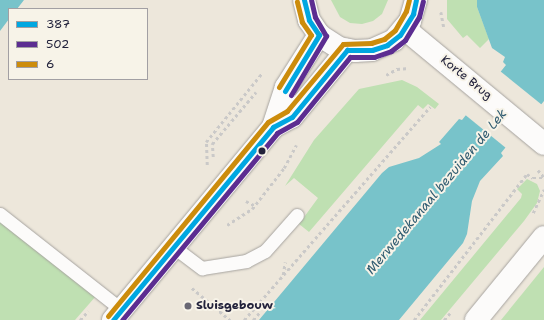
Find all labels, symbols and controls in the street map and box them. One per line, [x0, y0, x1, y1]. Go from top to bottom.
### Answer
legend [8, 8, 148, 80]
text: 387 [46, 16, 70, 32]
text: 502 [46, 36, 69, 52]
street label: Korte Brug [437, 53, 495, 103]
text: 6 [46, 56, 54, 72]
water label: Merwedekanaal bezuiden de Lek [363, 106, 511, 278]
unlabelled marker [257, 146, 267, 156]
place label: Sluisgebouw [196, 299, 273, 313]
marker: Sluisgebouw [183, 301, 193, 311]

